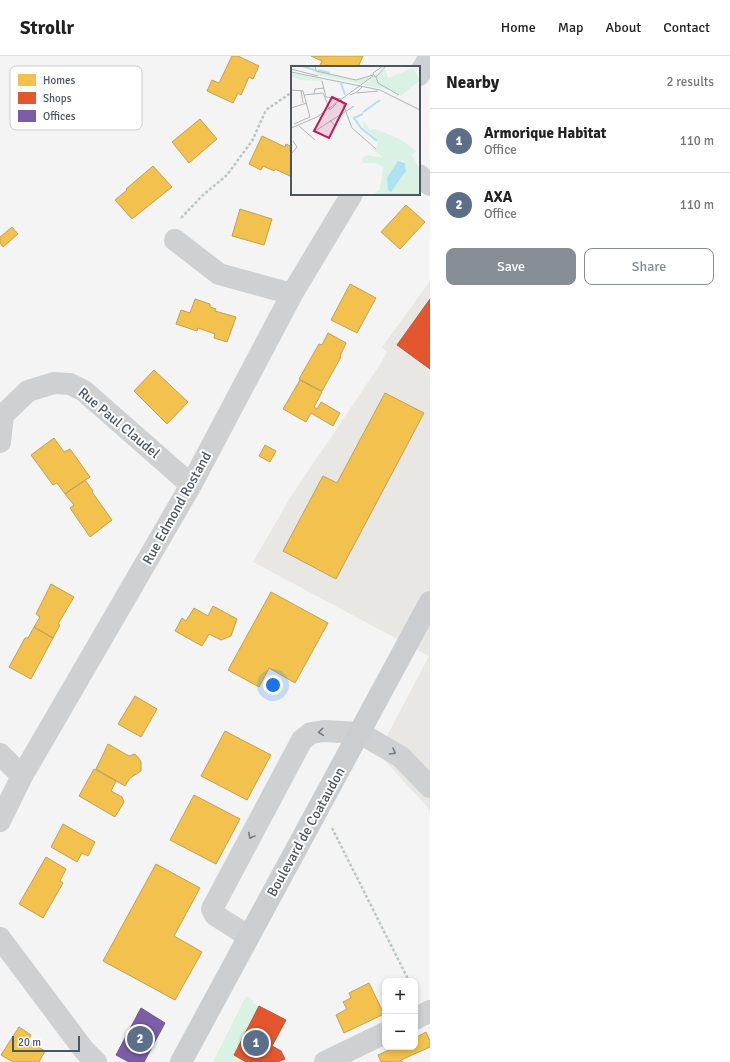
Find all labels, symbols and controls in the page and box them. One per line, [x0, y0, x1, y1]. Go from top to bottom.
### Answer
text: Strollr [20, 16, 74, 40]
text: Home [501, 19, 536, 36]
text: Map [558, 19, 583, 36]
text: About [605, 19, 641, 36]
text: Contact [663, 19, 710, 36]
legend [10, 66, 142, 130]
inset map [291, 66, 420, 195]
text: Nearby [446, 72, 499, 93]
text: Homes [43, 74, 75, 87]
text: 2 results [666, 74, 714, 90]
text: Shops [43, 92, 72, 105]
text: Offices [43, 110, 76, 123]
text: Armorique Habitat [484, 124, 606, 142]
text: 1 [455, 133, 463, 149]
text: 110 m [680, 133, 714, 149]
text: Office [484, 142, 517, 158]
text: AXA [484, 188, 512, 206]
text: 2 [455, 197, 463, 213]
text: 110 m [680, 197, 714, 213]
text: Office [484, 206, 517, 222]
button: Save [446, 248, 576, 285]
button: Share [584, 248, 714, 285]
street label: Rue Paul Claudel [75, 384, 163, 462]
street label: Rue Edmond Rostand [139, 449, 215, 567]
your location [263, 675, 283, 695]
one-way arrow [318, 727, 324, 736]
one-way arrow [389, 748, 396, 755]
street label: Boulevard de Coataudon [263, 764, 349, 900]
one-way arrow [248, 831, 255, 839]
map controls [382, 978, 418, 1050]
button: + [382, 978, 418, 1014]
button: − [382, 1014, 418, 1050]
pin: 2 [127, 1024, 153, 1054]
pin: 1 [243, 1028, 269, 1058]
scale bar [12, 1034, 80, 1053]
text: 20 m [18, 1036, 41, 1049]

